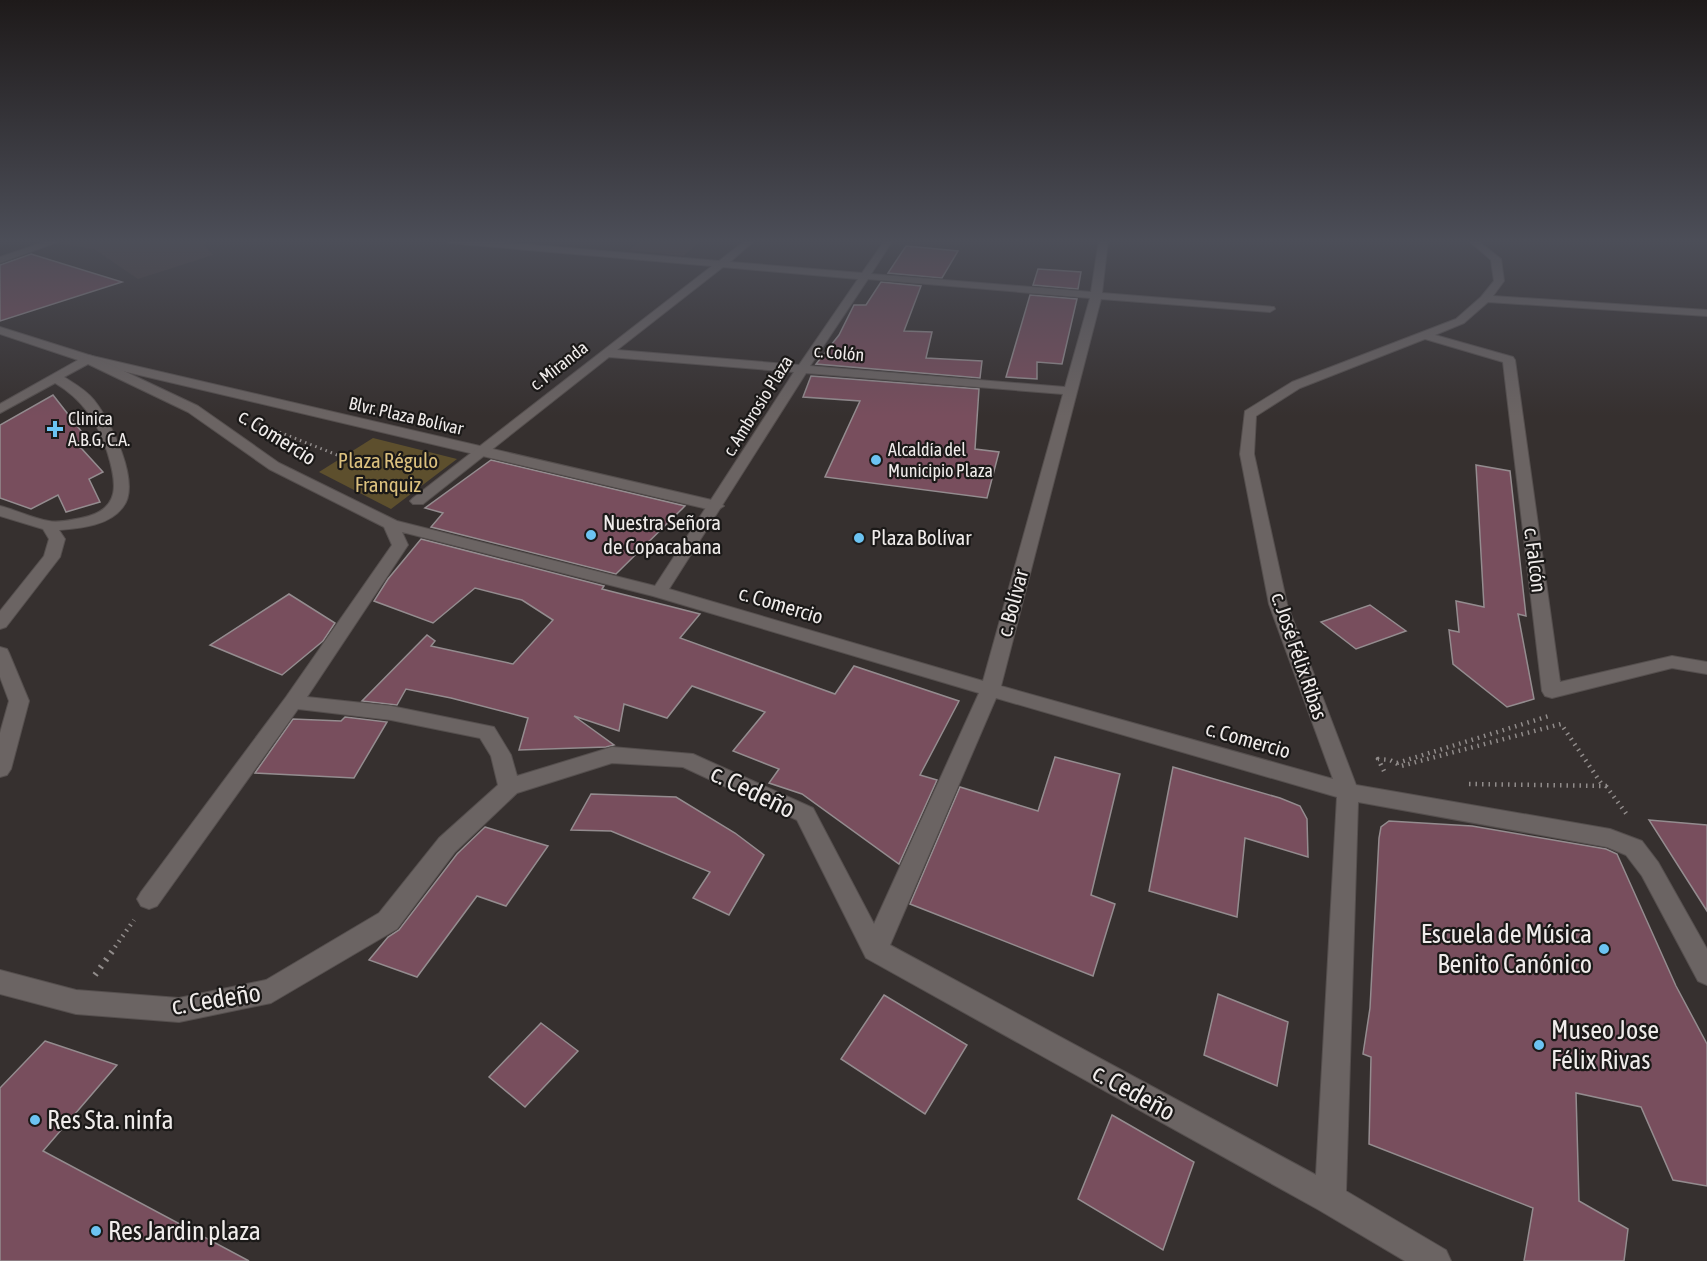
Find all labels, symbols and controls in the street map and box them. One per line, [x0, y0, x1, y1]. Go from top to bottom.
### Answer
street label: c. Miranda [526, 337, 592, 395]
street label: c. Colón [813, 340, 865, 365]
street label: c. Ambrosio Plaza [718, 352, 797, 460]
street label: Blvr. Plaza Bolívar [347, 392, 466, 439]
street label: c. Comercio [234, 403, 321, 469]
place label: Clinica A.B.G, C.A. [68, 408, 130, 450]
marker: Clinica A.B.G, C.A. [46, 420, 64, 438]
place label: Alcaldía del Municipio Plaza [888, 439, 993, 481]
park label: Plaza Régulo Franquiz [338, 448, 438, 496]
marker: Alcaldía del Municipio Plaza [869, 453, 883, 467]
place label: Nuestra Señora de Copacabana [603, 510, 722, 558]
place label: Plaza Bolívar [871, 525, 972, 549]
street label: c. Falcón [1520, 526, 1552, 594]
marker: Nuestra Señora de Copacabana [584, 528, 598, 542]
marker: Plaza Bolívar [852, 531, 866, 545]
street label: c. Bolívar [992, 566, 1033, 639]
street label: c. Comercio [736, 580, 826, 628]
street label: c. José Félix Ribas [1267, 589, 1333, 722]
street label: c. Comercio [1203, 716, 1293, 763]
street label: c. Cedeño [706, 758, 800, 824]
place label: Escuela de Música Benito Canónico [1421, 919, 1592, 979]
marker: Escuela de Música Benito Canónico [1597, 942, 1611, 956]
street label: c. Cedeño [169, 977, 263, 1021]
place label: Museo Jose Félix Rivas [1551, 1015, 1659, 1075]
marker: Museo Jose Félix Rivas [1532, 1038, 1546, 1052]
street label: c. Cedeño [1087, 1057, 1181, 1127]
place label: Res Sta. ninfa [47, 1105, 174, 1135]
marker: Res Sta. ninfa [28, 1113, 42, 1127]
place label: Res Jardin plaza [108, 1216, 261, 1246]
marker: Res Jardin plaza [89, 1224, 103, 1238]

